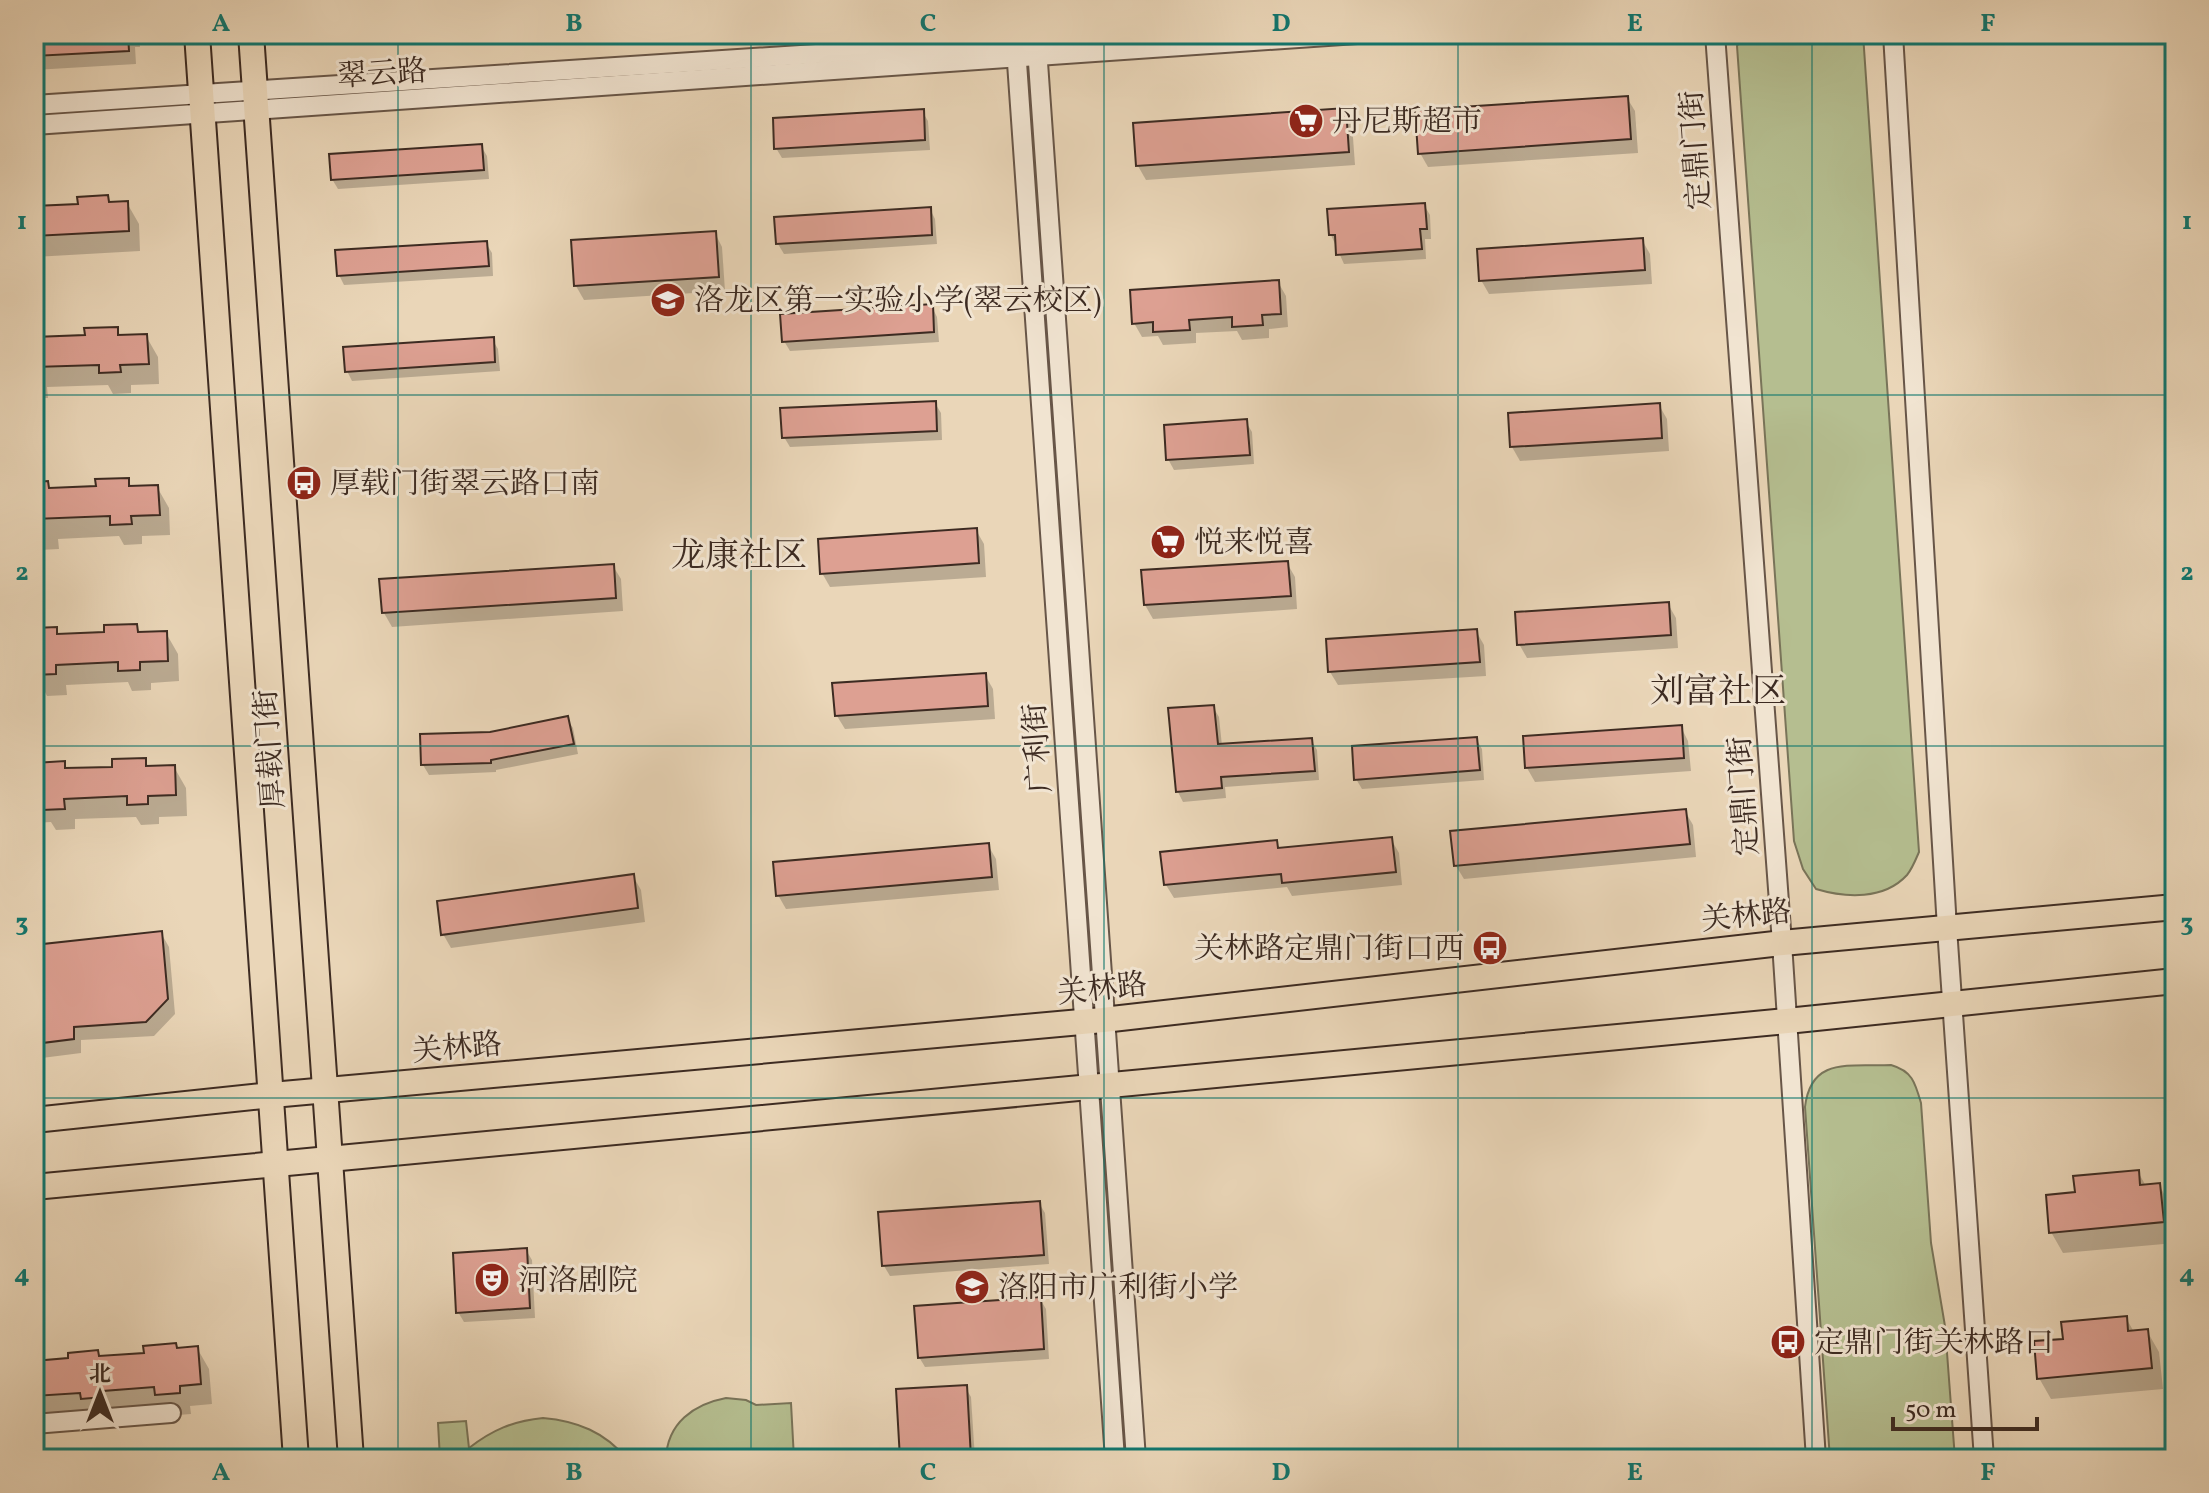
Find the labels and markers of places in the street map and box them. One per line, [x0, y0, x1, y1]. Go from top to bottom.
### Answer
supermarket icon: 丹尼斯超市 [1287, 102, 1325, 140]
place label: 丹尼斯超市 [1332, 102, 1482, 144]
school or university icon: 洛龙区第一实验小学(翠云校区) [649, 281, 687, 319]
place label: 洛龙区第一实验小学(翠云校区) [694, 281, 1101, 323]
bus stop icon: 厚载门街翠云路口南 [285, 464, 323, 502]
place label: 厚载门街翠云路口南 [330, 464, 600, 506]
supermarket icon: 悦来悦喜 [1149, 523, 1187, 561]
place label: 悦来悦喜 [1194, 523, 1314, 565]
place label: 关林路定鼎门街口西 [1194, 929, 1464, 971]
bus stop icon: 关林路定鼎门街口西 [1471, 929, 1509, 967]
theatre icon: 河洛剧院 [473, 1261, 511, 1299]
place label: 河洛剧院 [518, 1261, 638, 1303]
school or university icon: 洛阳市广利街小学 [953, 1268, 991, 1306]
place label: 洛阳市广利街小学 [998, 1268, 1238, 1310]
bus stop icon: 定鼎门街关林路口 [1769, 1323, 1807, 1361]
place label: 定鼎门街关林路口 [1814, 1323, 2054, 1365]

